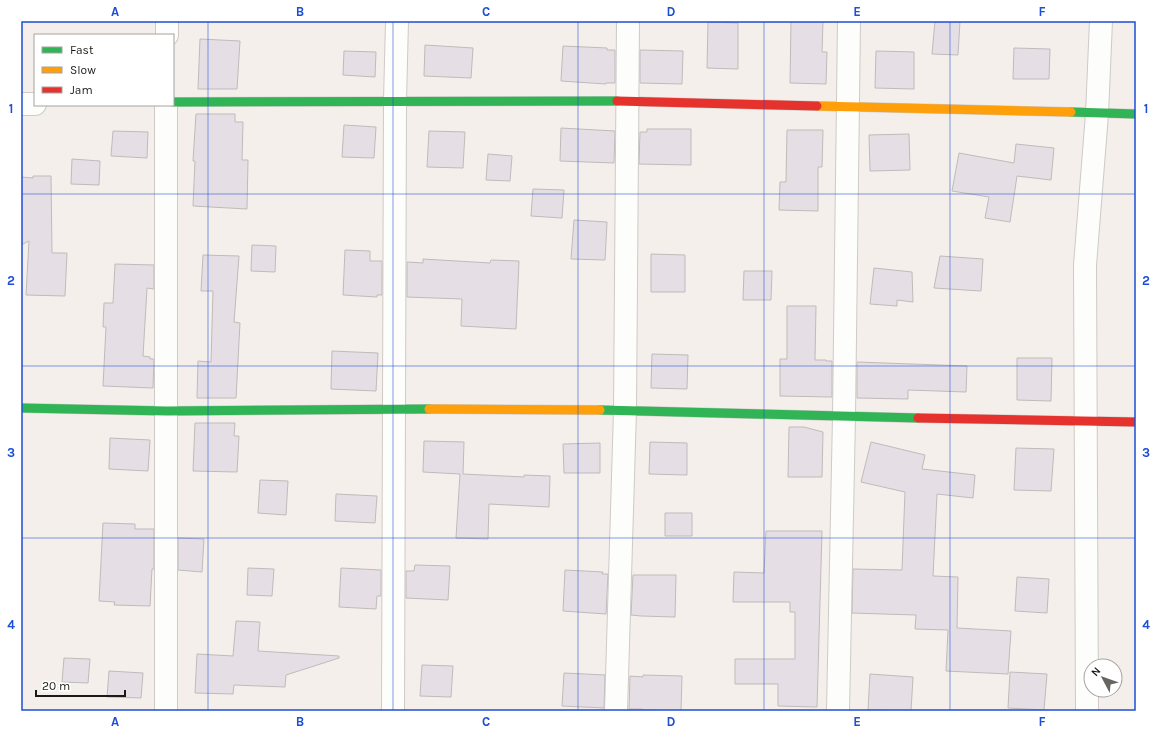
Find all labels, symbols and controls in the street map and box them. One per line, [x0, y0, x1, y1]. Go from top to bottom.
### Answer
text: A [111, 4, 119, 19]
text: B [296, 4, 304, 19]
text: C [482, 4, 490, 19]
text: D [667, 4, 676, 19]
text: E [853, 4, 861, 19]
text: F [1038, 4, 1046, 19]
legend [34, 34, 174, 106]
text: Fast [70, 43, 94, 57]
text: Slow [70, 63, 96, 77]
text: Jam [70, 83, 93, 97]
text: 1 [9, 101, 13, 116]
text: 1 [1144, 101, 1148, 116]
text: 2 [7, 273, 15, 288]
text: 2 [1142, 273, 1150, 288]
text: 3 [7, 445, 15, 460]
text: 3 [1142, 445, 1150, 460]
text: 4 [7, 617, 15, 632]
text: 4 [1142, 617, 1150, 632]
north arrow [1083, 658, 1123, 698]
text: N [1088, 665, 1103, 679]
scale bar [36, 672, 125, 698]
text: 20 m [42, 679, 70, 693]
text: A [111, 714, 119, 729]
text: B [296, 714, 304, 729]
text: C [482, 714, 490, 729]
text: D [667, 714, 676, 729]
text: E [853, 714, 861, 729]
text: F [1038, 714, 1046, 729]

